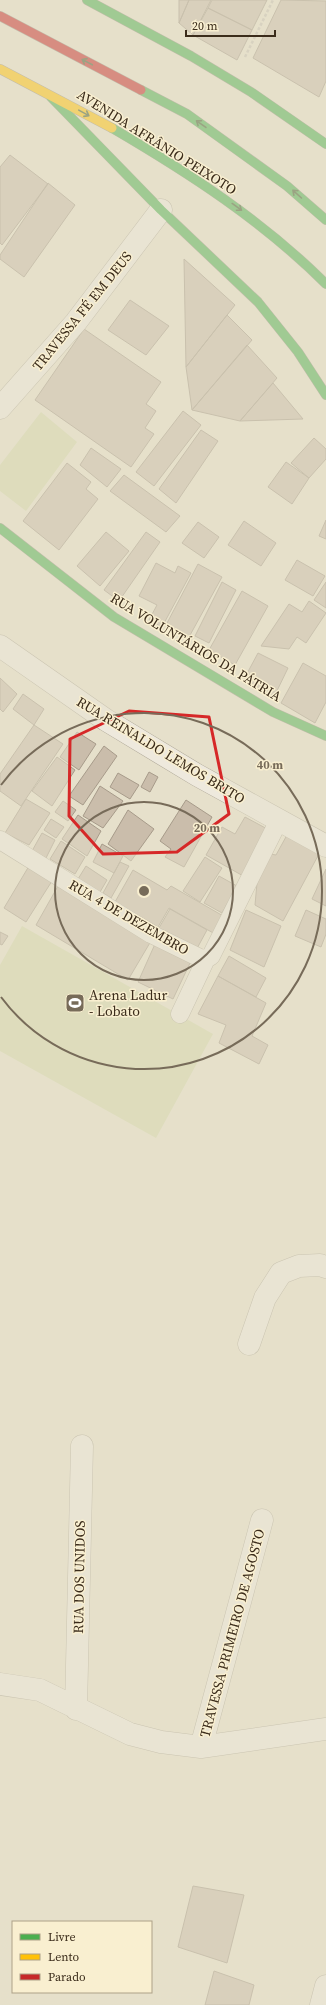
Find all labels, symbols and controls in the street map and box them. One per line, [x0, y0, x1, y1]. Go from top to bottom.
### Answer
scale bar [186, 12, 275, 38]
text: 20 m [192, 18, 218, 34]
one-way arrow [81, 57, 93, 65]
street label: AVENIDA AFRÂNIO PEIXOTO [73, 85, 241, 199]
one-way arrow [78, 109, 90, 117]
one-way arrow [196, 120, 207, 128]
one-way arrow [292, 189, 302, 198]
one-way arrow [231, 203, 242, 211]
street label: TRAVESSA FÉ EM DEUS [27, 247, 137, 375]
street label: RUA VOLUNTÁRIOS DA PÁTRIA [107, 588, 286, 707]
street label: RUA REINALDO LEMOS BRITO [73, 692, 249, 808]
text: 40 m [257, 757, 283, 773]
text: 20 m [194, 820, 220, 836]
street label: RUA 4 DE DEZEMBRO [65, 874, 193, 960]
centre of rings [137, 884, 151, 898]
place label: Arena Ladur - Lobato [89, 985, 168, 1021]
sports icon: Arena Ladur - Lobato [64, 992, 86, 1014]
street label: RUA DOS UNIDOS [68, 1520, 90, 1634]
street label: TRAVESSA PRIMEIRO DE AGOSTO [194, 1526, 270, 1740]
legend [12, 1921, 152, 1993]
text: Livre [48, 1929, 76, 1945]
text: Lento [48, 1949, 79, 1965]
text: Parado [48, 1969, 86, 1985]

